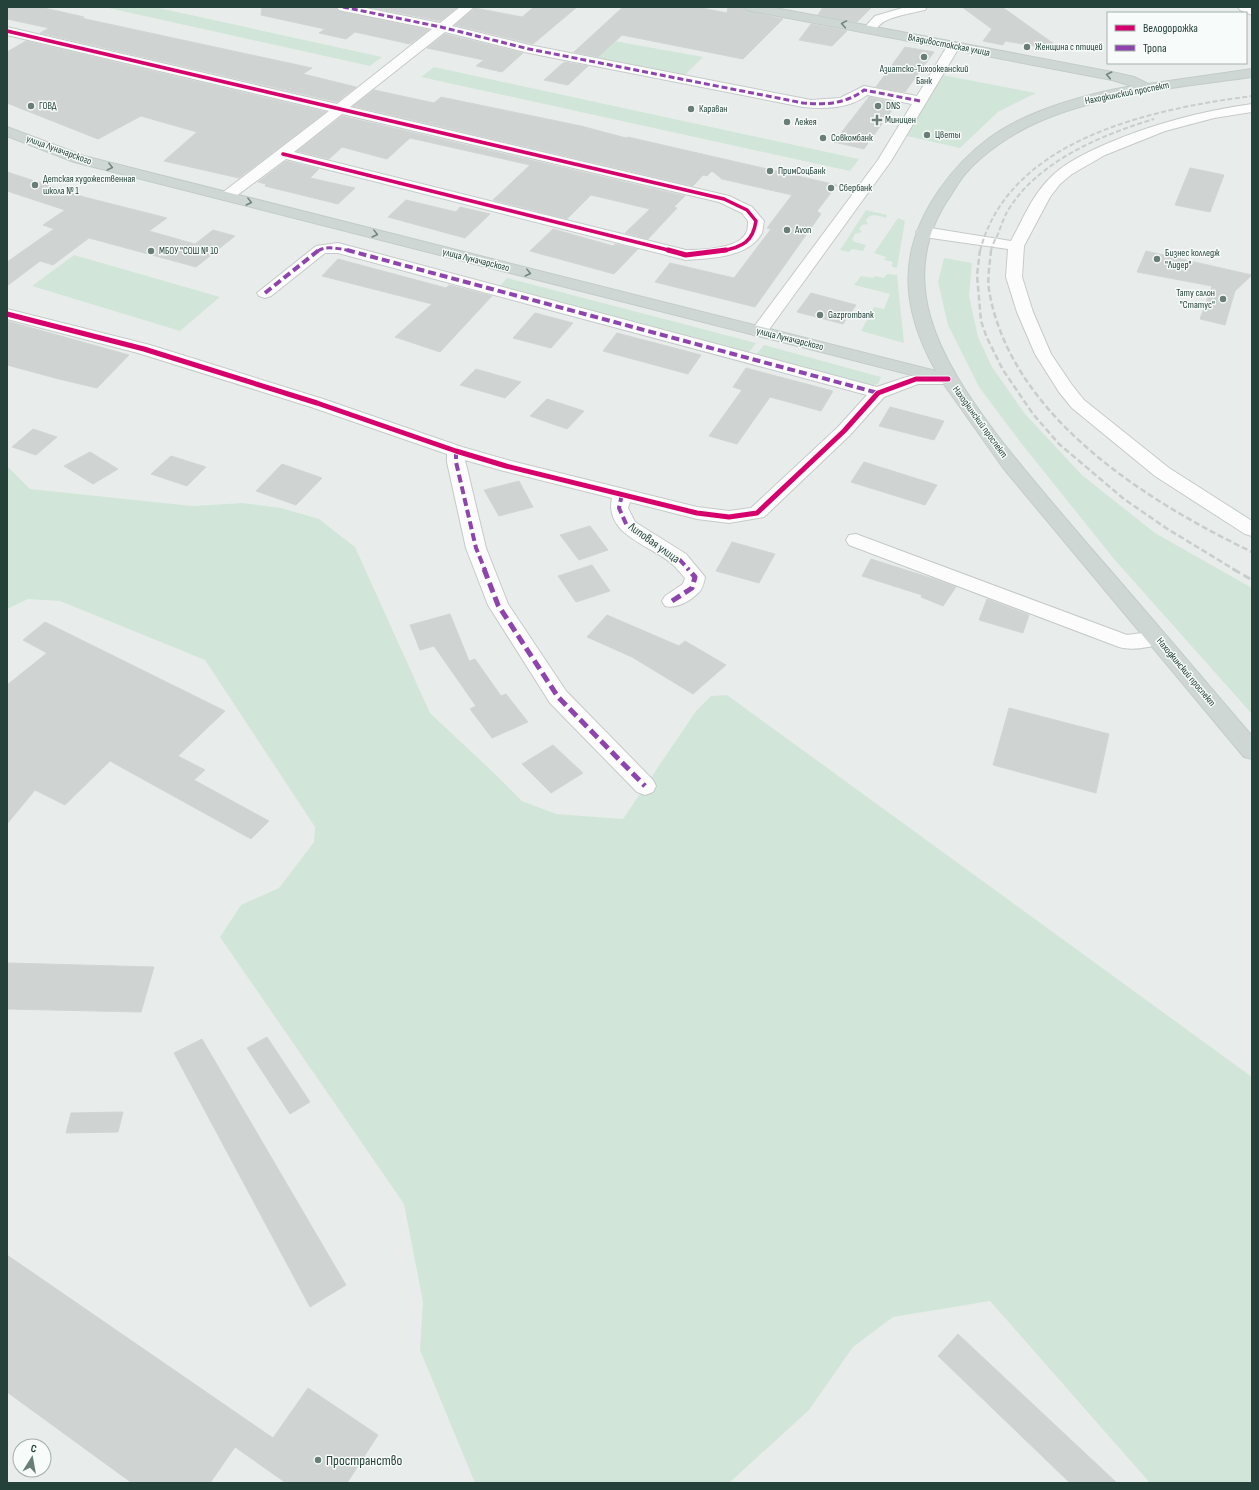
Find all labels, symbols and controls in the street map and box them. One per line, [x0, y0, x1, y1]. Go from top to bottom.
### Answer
legend [1107, 12, 1247, 64]
one-way arrow [841, 20, 847, 29]
text: Велодорожка [1143, 21, 1198, 36]
street label: Владивостокская улица [907, 31, 991, 59]
place label: Женщина с птицей [1035, 41, 1103, 53]
text: Тропа [1143, 41, 1167, 56]
marker: Женщина с птицей [1022, 42, 1032, 52]
marker: Азиатско-Тихоокеанский Банк [919, 52, 929, 62]
place label: Азиатско-Тихоокеанский Банк [879, 63, 968, 87]
one-way arrow [1106, 72, 1112, 80]
street label: Находкинский проспект [1084, 79, 1170, 107]
place label: ГОВД [39, 100, 57, 112]
place label: DNS [886, 100, 900, 112]
marker: ГОВД [26, 101, 36, 111]
marker: DNS [873, 101, 883, 111]
place label: Караван [699, 103, 728, 115]
marker: Караван [686, 104, 696, 114]
place label: Миницен [885, 114, 916, 126]
marker: Миницен [872, 115, 882, 125]
place label: Лежея [794, 116, 817, 128]
marker: Лежея [782, 117, 792, 127]
place label: Цветы [935, 129, 961, 141]
marker: Цветы [922, 130, 932, 140]
place label: Совкомбанк [831, 132, 873, 144]
street label: улица Луначарского [25, 133, 93, 167]
marker: Совкомбанк [818, 133, 828, 143]
one-way arrow [106, 162, 113, 170]
place label: ПримСоцБанк [778, 165, 826, 177]
marker: ПримСоцБанк [765, 166, 775, 176]
place label: Детская художественная школа № 1 [43, 173, 135, 197]
marker: Детская художественная школа № 1 [30, 180, 40, 190]
place label: Сбербанк [839, 182, 872, 194]
marker: Сбербанк [826, 183, 836, 193]
one-way arrow [245, 197, 252, 206]
place label: Avon [794, 224, 811, 236]
marker: Avon [782, 225, 792, 235]
one-way arrow [371, 229, 378, 238]
place label: МБОУ "СОШ № 10 [159, 245, 218, 257]
marker: МБОУ "СОШ № 10 [146, 246, 156, 256]
street label: улица Луначарского [441, 246, 511, 274]
place label: Бизнес колледж "Лидер" [1165, 247, 1220, 271]
marker: Бизнес колледж "Лидер" [1152, 254, 1162, 264]
one-way arrow [525, 268, 532, 277]
place label: Тату салон "Статус" [1176, 287, 1215, 311]
marker: Тату салон "Статус" [1218, 294, 1228, 304]
place label: Gazprombank [828, 309, 874, 321]
marker: Gazprombank [815, 310, 825, 320]
street label: улица Луначарского [755, 325, 825, 353]
street label: Находкинский проспект [950, 384, 1010, 460]
street label: Липовая улица [625, 519, 683, 567]
street label: Находкинский проспект [1154, 635, 1218, 709]
north arrow [12, 1438, 52, 1478]
text: С [30, 1442, 38, 1456]
place label: Пространство [326, 1452, 403, 1469]
marker: Пространство [313, 1455, 323, 1465]

